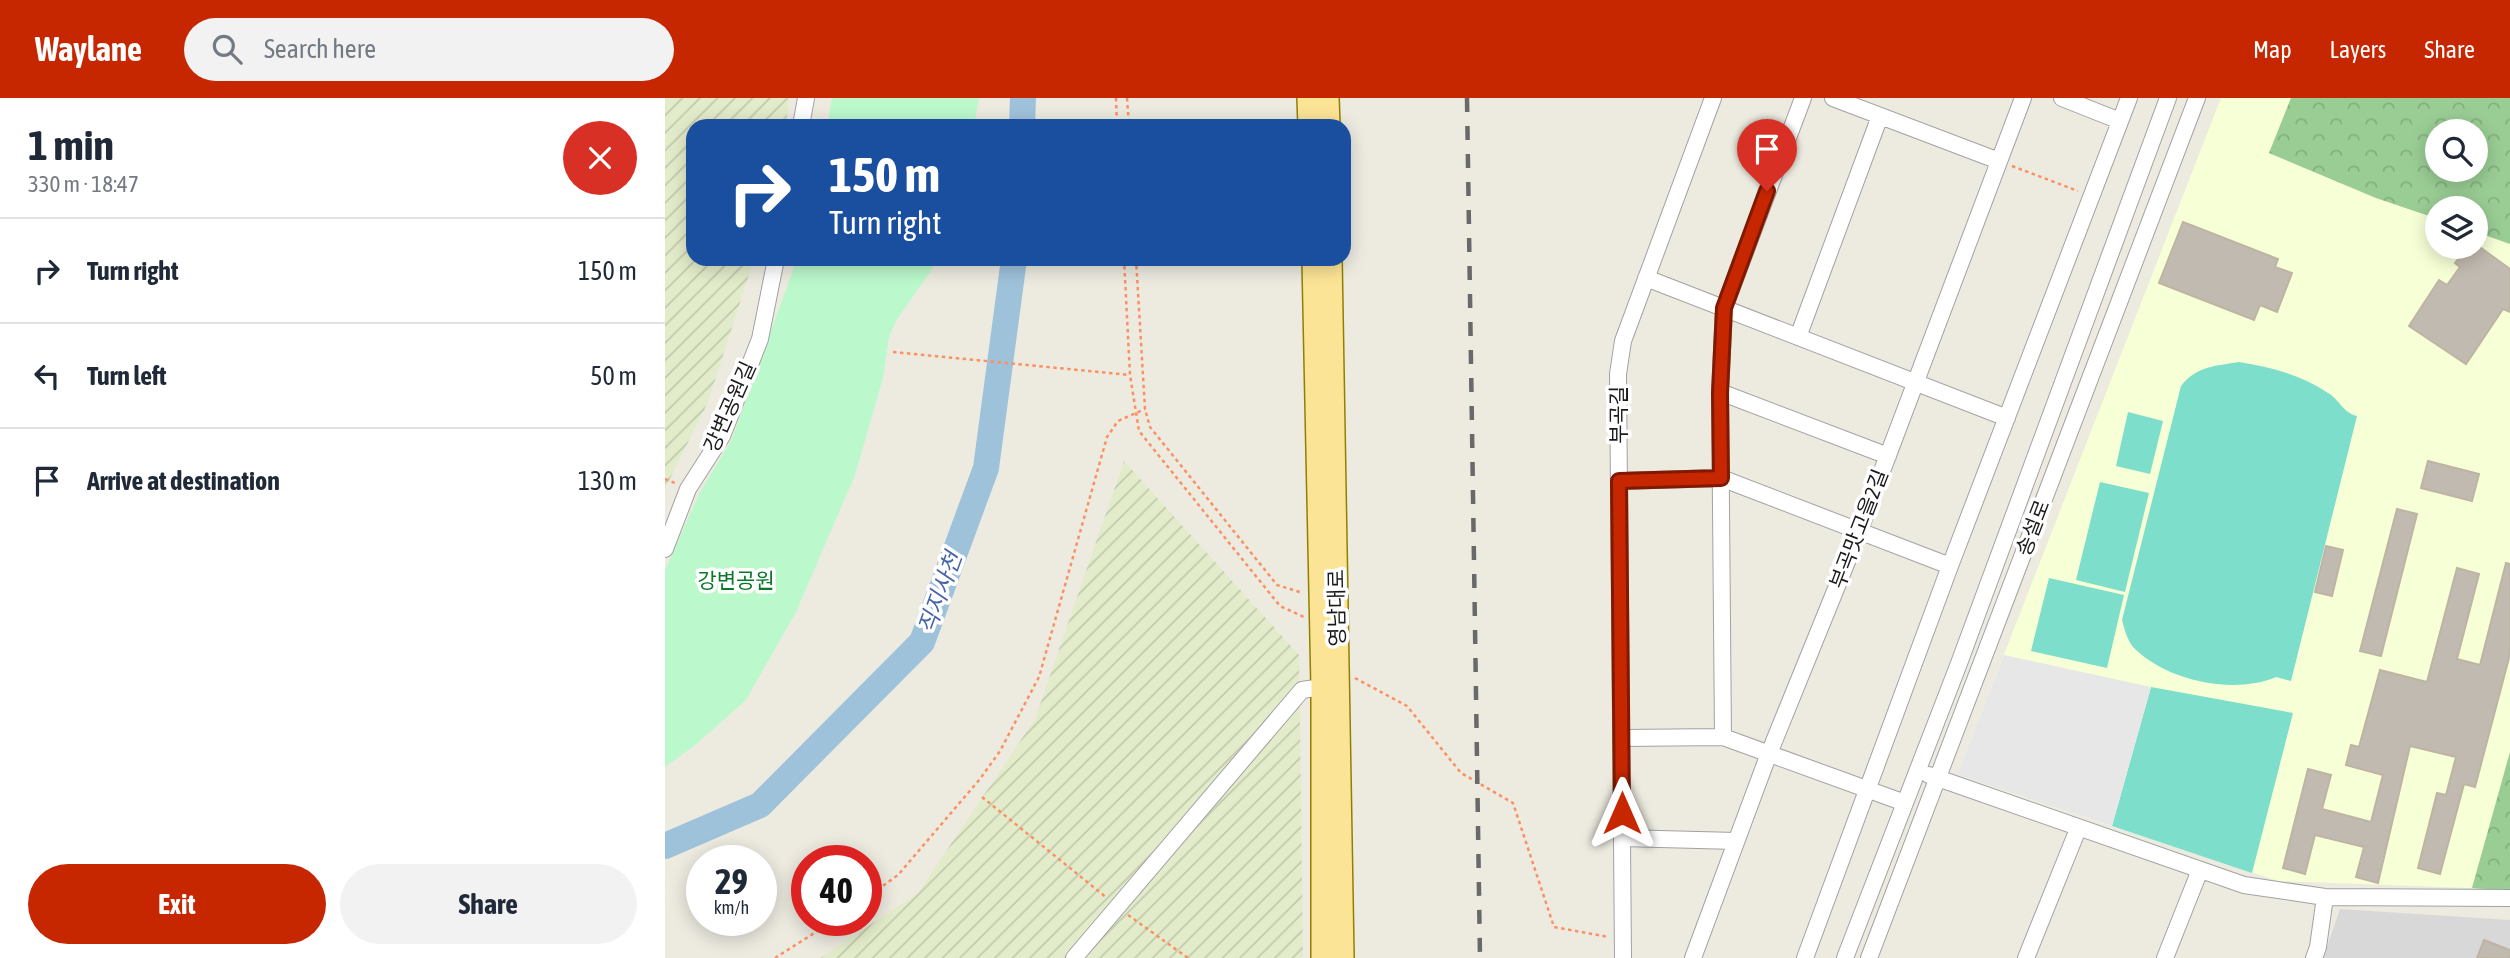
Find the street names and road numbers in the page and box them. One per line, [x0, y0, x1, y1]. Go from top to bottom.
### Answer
street label: 강변공원길 [698, 358, 760, 456]
street label: 부곡길 [1606, 386, 1630, 444]
street label: 부곡맛고을2길 [1824, 466, 1892, 592]
street label: 송설로 [2010, 496, 2054, 559]
street label: 영남대로 [1323, 569, 1349, 647]

